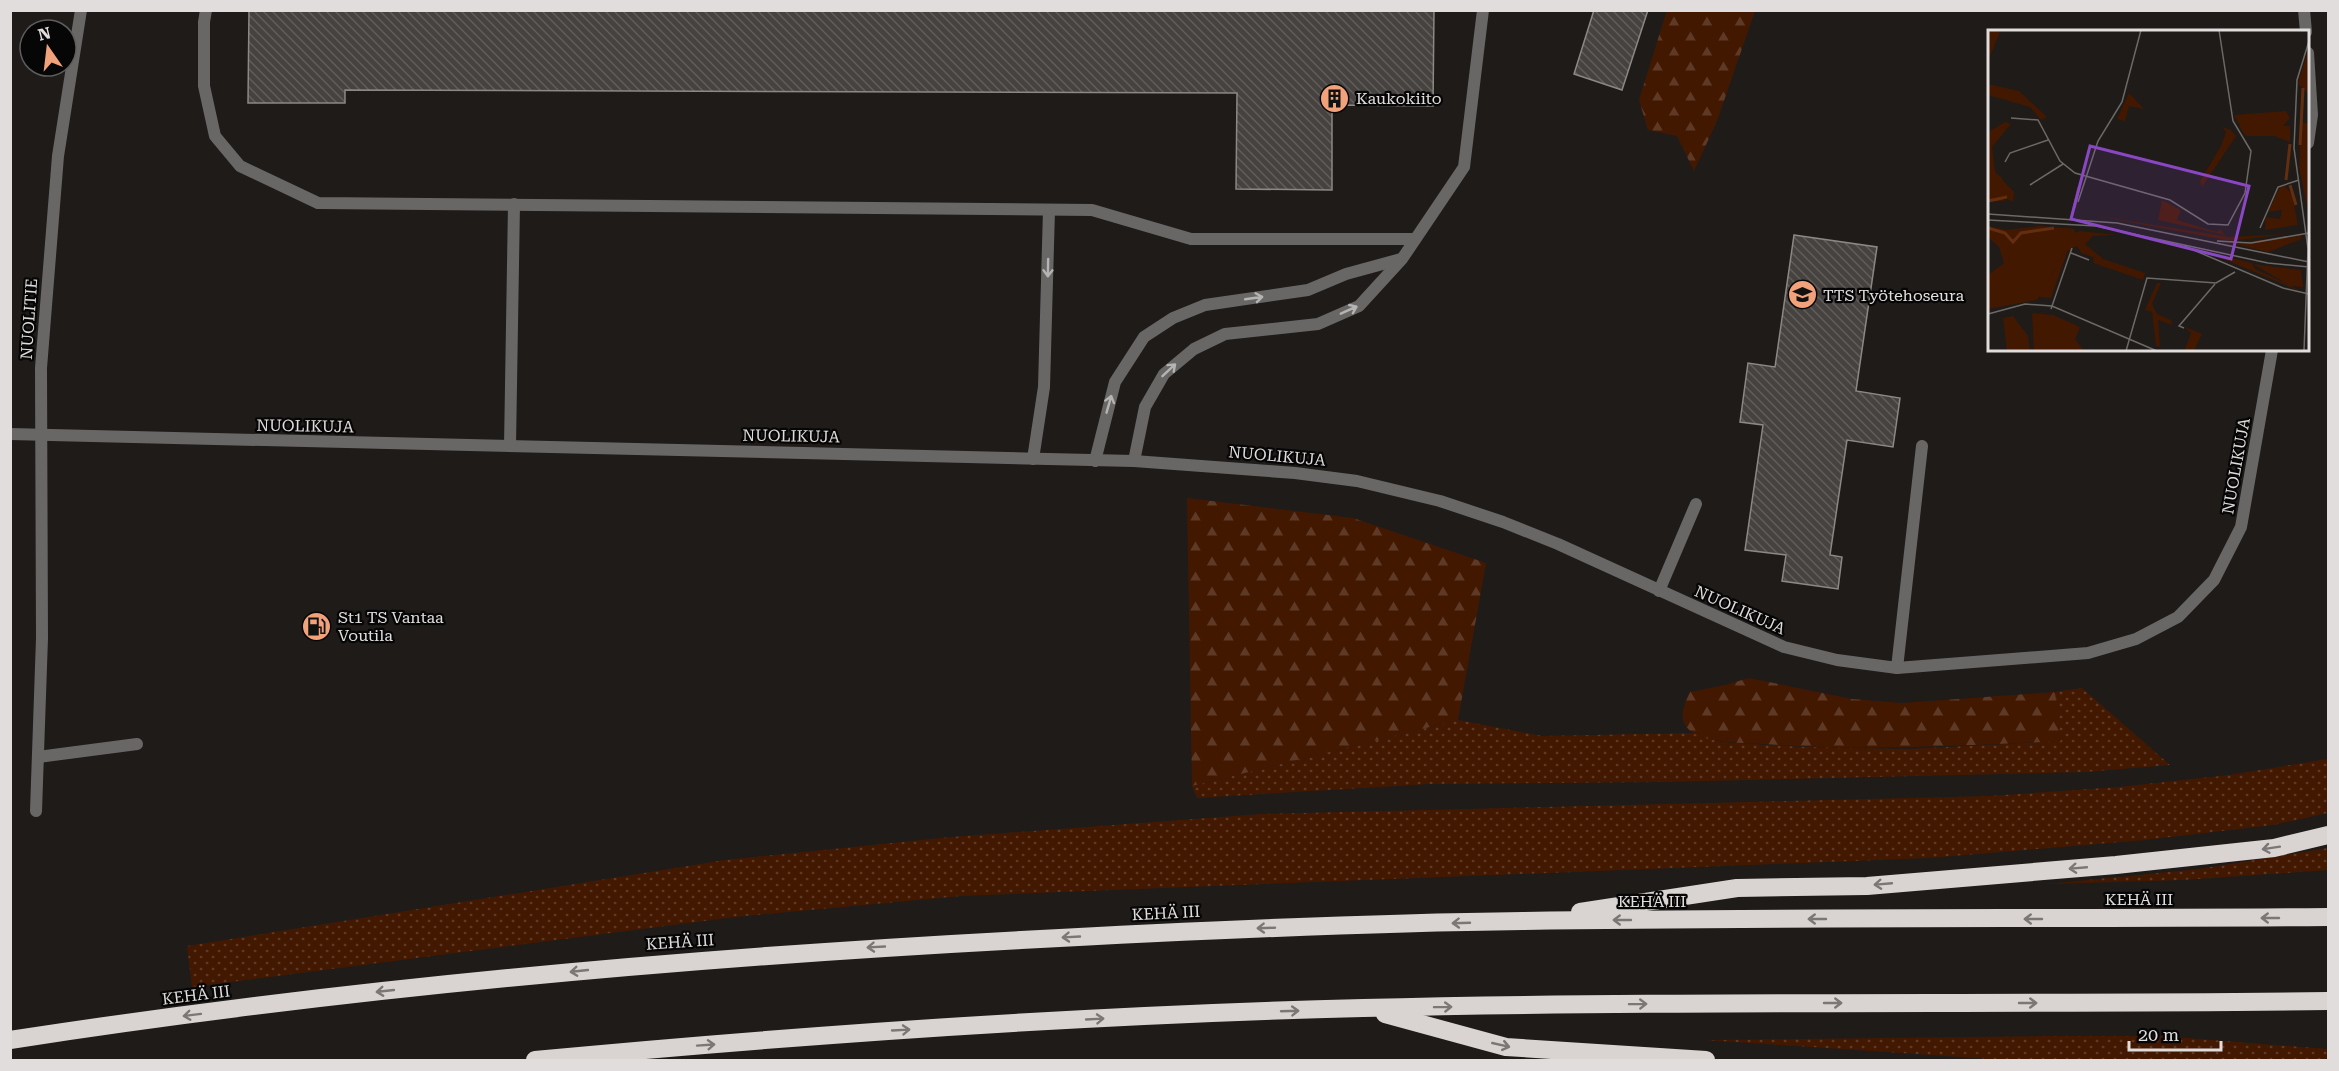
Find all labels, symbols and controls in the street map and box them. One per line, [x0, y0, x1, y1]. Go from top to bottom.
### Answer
north arrow [18, 18, 78, 78]
text: N [36, 23, 53, 45]
inset map [1988, 30, 2309, 351]
building icon: Kaukokiito [1319, 82, 1351, 114]
place label: Kaukokiito [1356, 89, 1442, 108]
one-way arrow [1042, 258, 1053, 278]
street label: NUOLITIE [17, 278, 41, 360]
school or university icon: TTS Työtehoseura [1786, 279, 1818, 311]
place label: TTS Työtehoseura [1823, 286, 1964, 305]
one-way arrow [1244, 292, 1264, 303]
one-way arrow [1340, 303, 1358, 315]
one-way arrow [1162, 363, 1177, 377]
one-way arrow [1104, 395, 1115, 414]
street label: NUOLIKUJA [256, 416, 355, 436]
street label: NUOLIKUJA [2218, 416, 2254, 516]
street label: NUOLIKUJA [742, 426, 841, 446]
street label: NUOLIKUJA [1228, 442, 1327, 470]
street label: NUOLIKUJA [1692, 582, 1789, 639]
place label: St1 TS Vantaa Voutila [338, 608, 444, 645]
fuel station icon: St1 TS Vantaa Voutila [301, 610, 333, 642]
one-way arrow [2262, 842, 2282, 853]
one-way arrow [2068, 863, 2088, 874]
one-way arrow [1874, 879, 1894, 890]
street label: KEHÄ III [2105, 890, 2173, 909]
street label: KEHÄ III [1618, 892, 1686, 911]
street label: KEHÄ III [1131, 902, 1201, 924]
one-way arrow [2261, 912, 2281, 924]
one-way arrow [1808, 913, 1828, 925]
one-way arrow [2024, 913, 2044, 925]
one-way arrow [1613, 914, 1633, 926]
one-way arrow [1451, 917, 1471, 928]
one-way arrow [1256, 922, 1276, 934]
street label: KEHÄ III [645, 930, 715, 954]
one-way arrow [1061, 932, 1081, 943]
one-way arrow [867, 942, 887, 953]
one-way arrow [570, 966, 590, 977]
street label: KEHÄ III [161, 981, 231, 1009]
one-way arrow [376, 986, 396, 997]
one-way arrow [1822, 997, 1842, 1009]
one-way arrow [2017, 997, 2037, 1009]
one-way arrow [1627, 999, 1647, 1010]
one-way arrow [1432, 1001, 1452, 1013]
one-way arrow [1280, 1005, 1300, 1016]
one-way arrow [182, 1010, 202, 1021]
one-way arrow [1085, 1013, 1105, 1024]
scale bar [2129, 1014, 2220, 1052]
text: 20 m [2138, 1024, 2179, 1045]
one-way arrow [890, 1025, 910, 1036]
one-way arrow [696, 1039, 716, 1050]
one-way arrow [1491, 1040, 1510, 1051]

